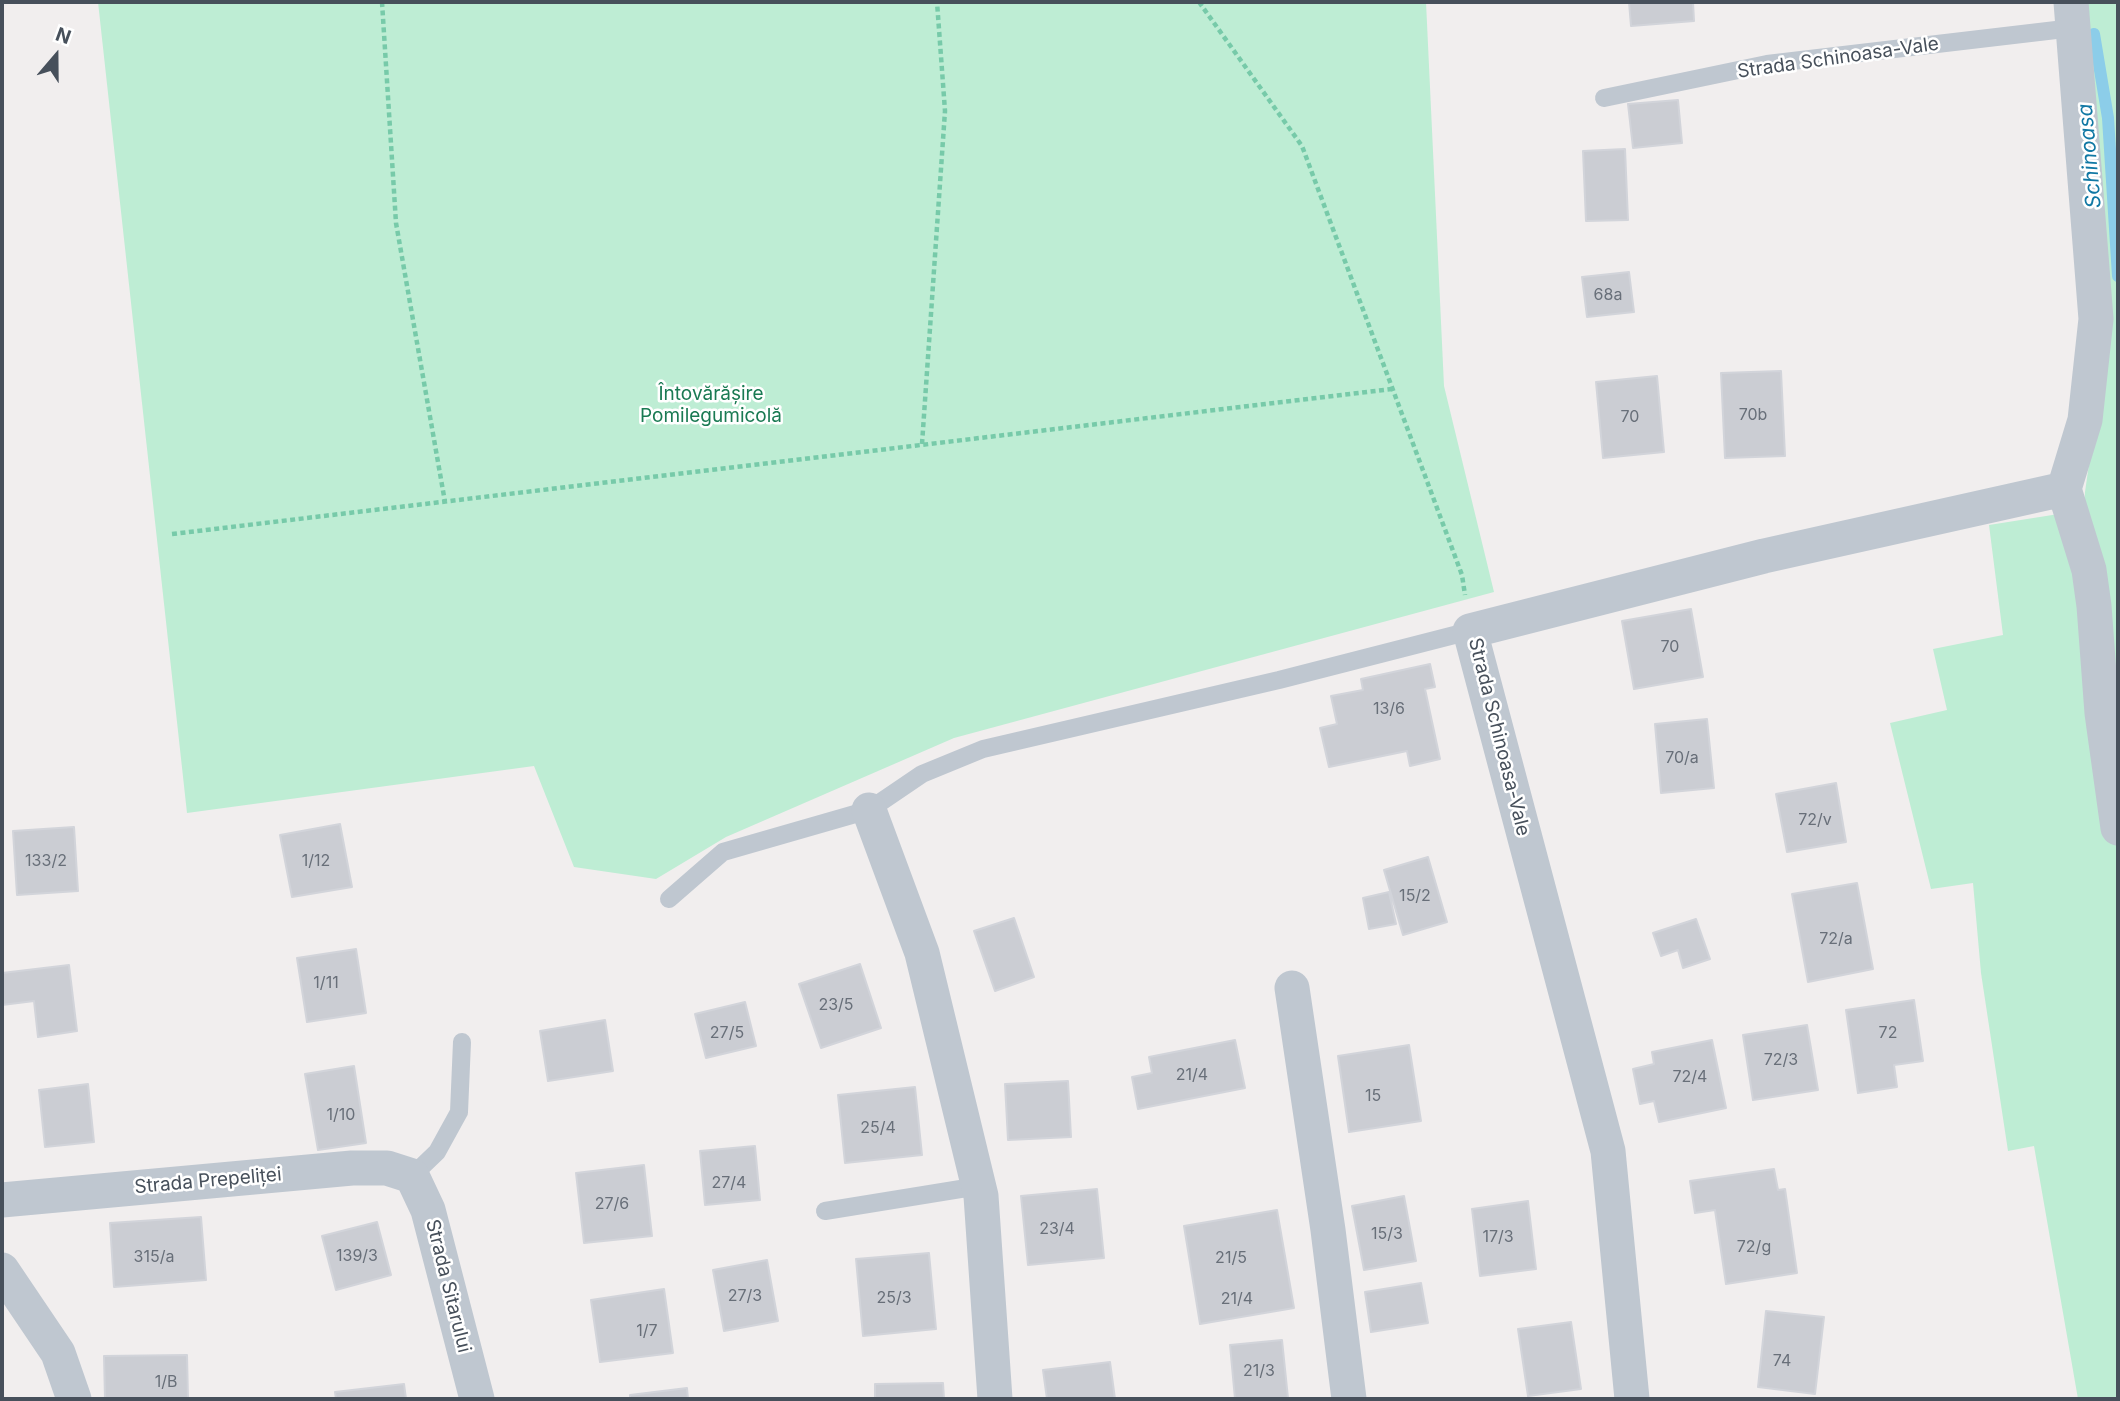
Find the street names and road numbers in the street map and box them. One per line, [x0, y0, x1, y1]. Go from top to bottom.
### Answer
street label: Strada Schinoasa-Vale [1736, 33, 1940, 83]
street label: Strada Schinoasa-Vale [1463, 636, 1535, 838]
street label: Strada Prepeliței [134, 1163, 282, 1199]
street label: Strada Sitarului [420, 1217, 476, 1355]

